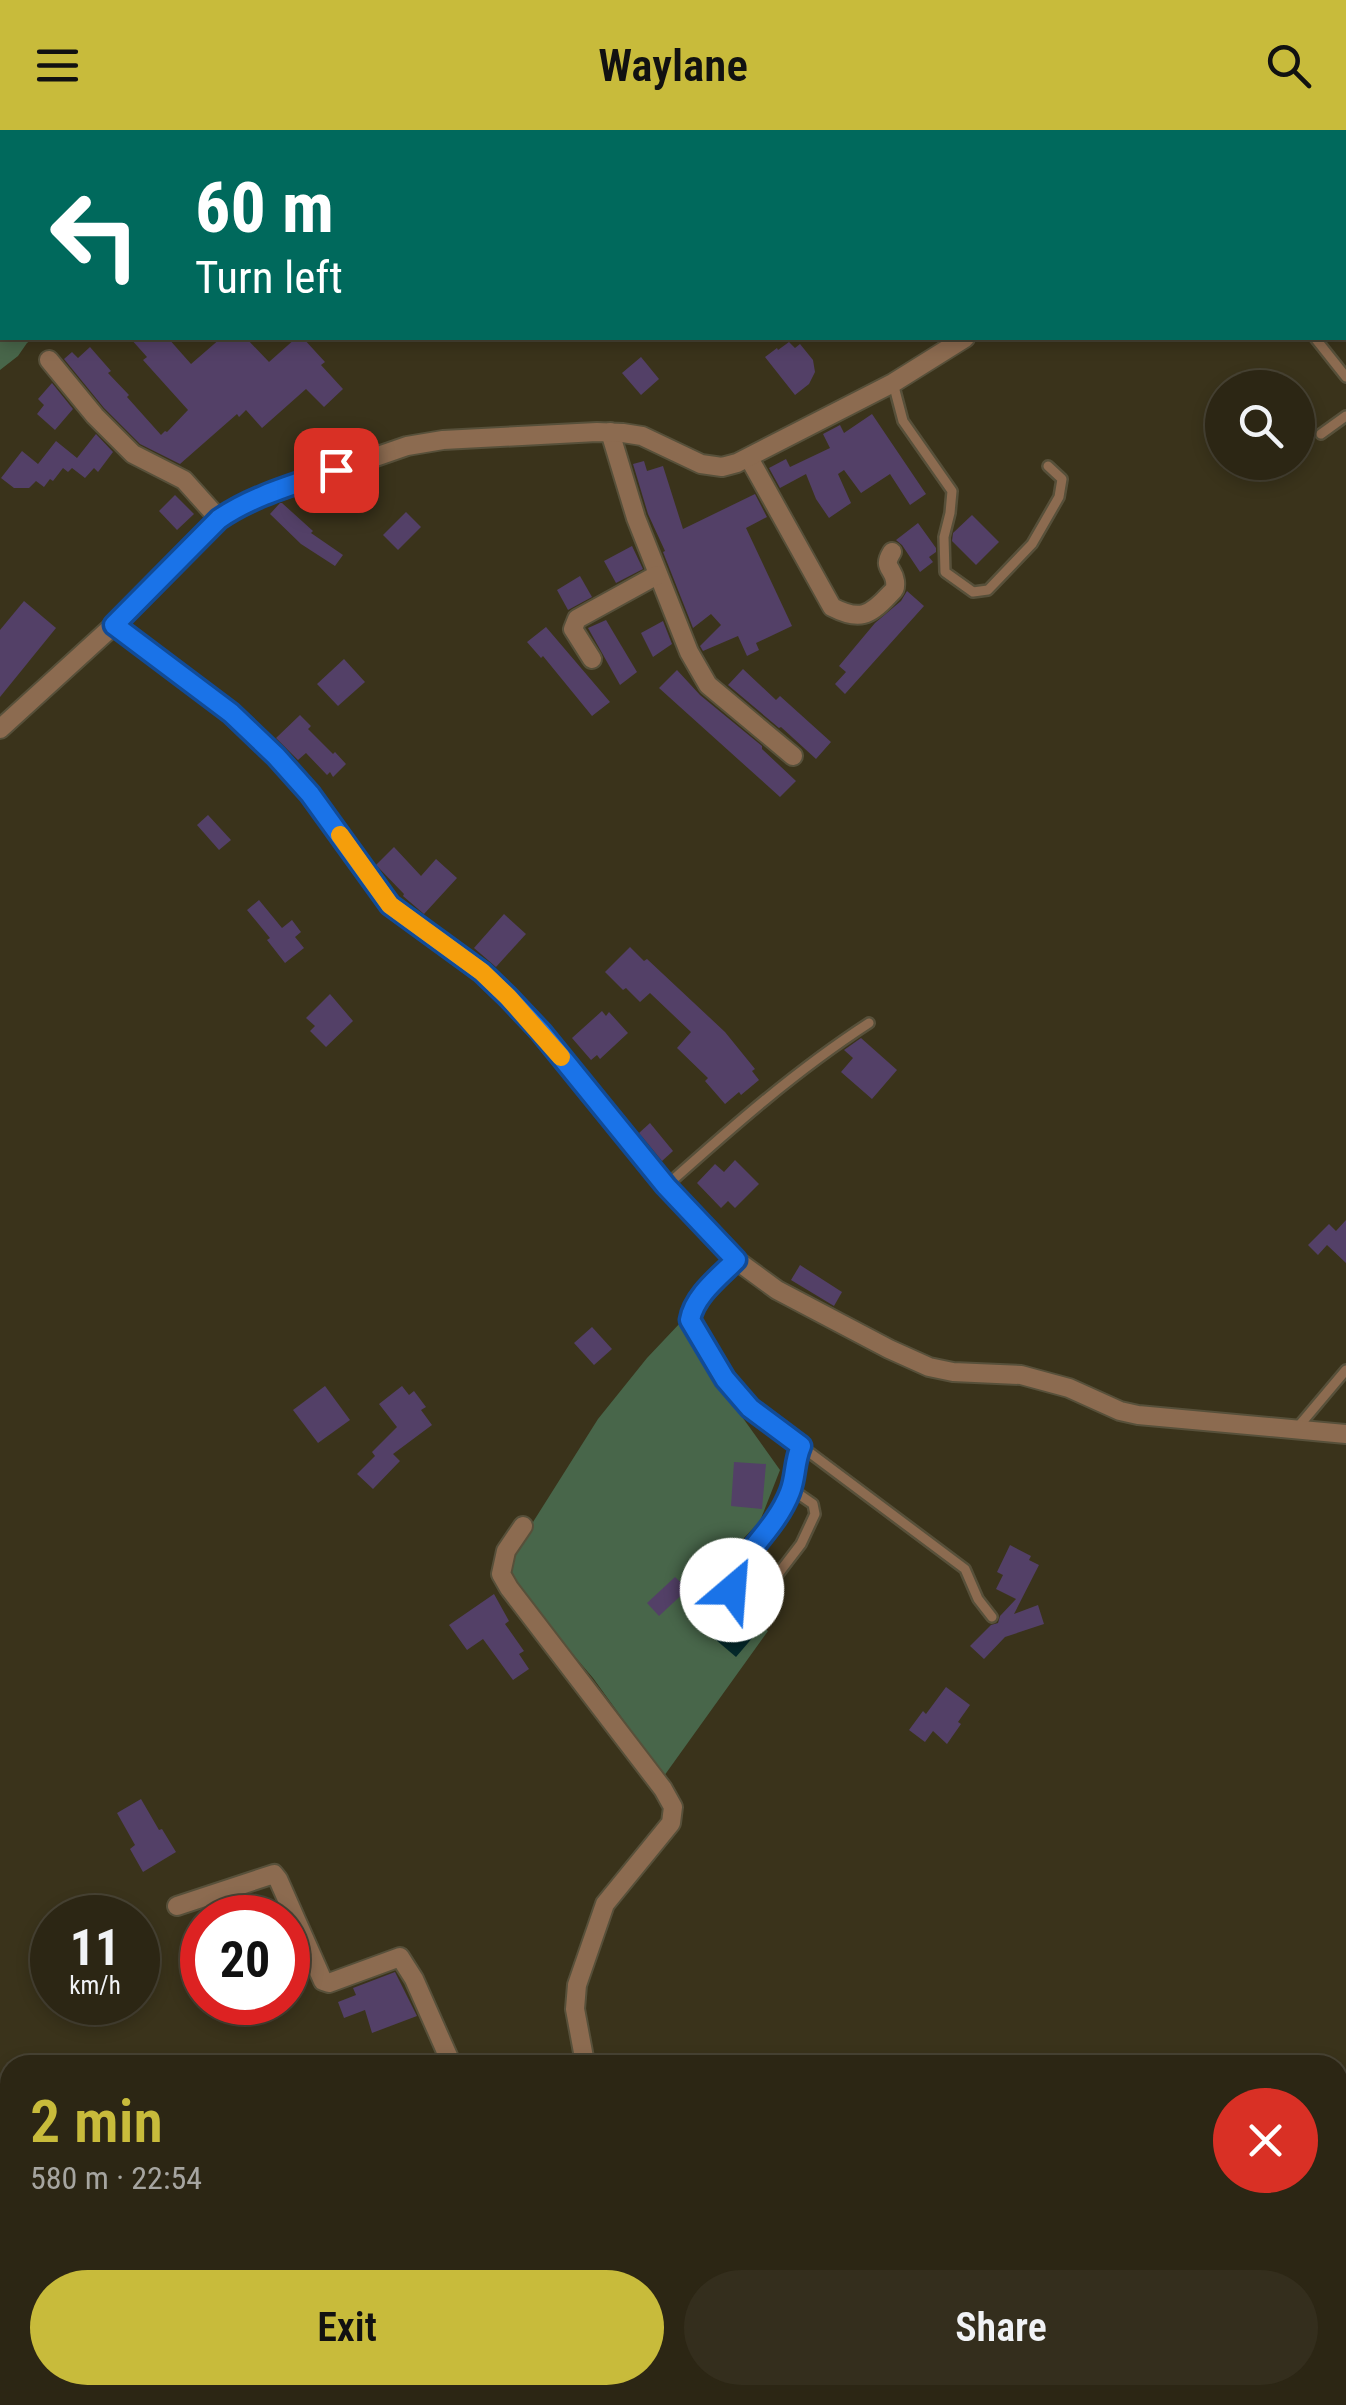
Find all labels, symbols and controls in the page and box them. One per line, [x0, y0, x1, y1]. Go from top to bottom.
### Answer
icon: menu [30, 38, 85, 93]
icon: search [1261, 38, 1316, 93]
text: Waylane [598, 39, 748, 92]
text: 60 m [195, 167, 334, 249]
icon: left [30, 170, 160, 300]
text: Turn left [195, 251, 343, 304]
map controls [1205, 370, 1315, 480]
button: search [1205, 370, 1315, 480]
pin [294, 428, 379, 513]
icon: arrive [309, 443, 364, 498]
position arrow [680, 1538, 784, 1642]
speed limit sign: 20 [180, 1895, 310, 2025]
text: 11 [70, 1919, 120, 1977]
text: km/h [69, 1971, 121, 2000]
text: 2 min [30, 2086, 163, 2157]
button: close [1213, 2088, 1318, 2193]
text: 580 m · 22:54 [30, 2159, 202, 2197]
button: Exit [30, 2270, 664, 2385]
button: Share [684, 2270, 1318, 2385]

